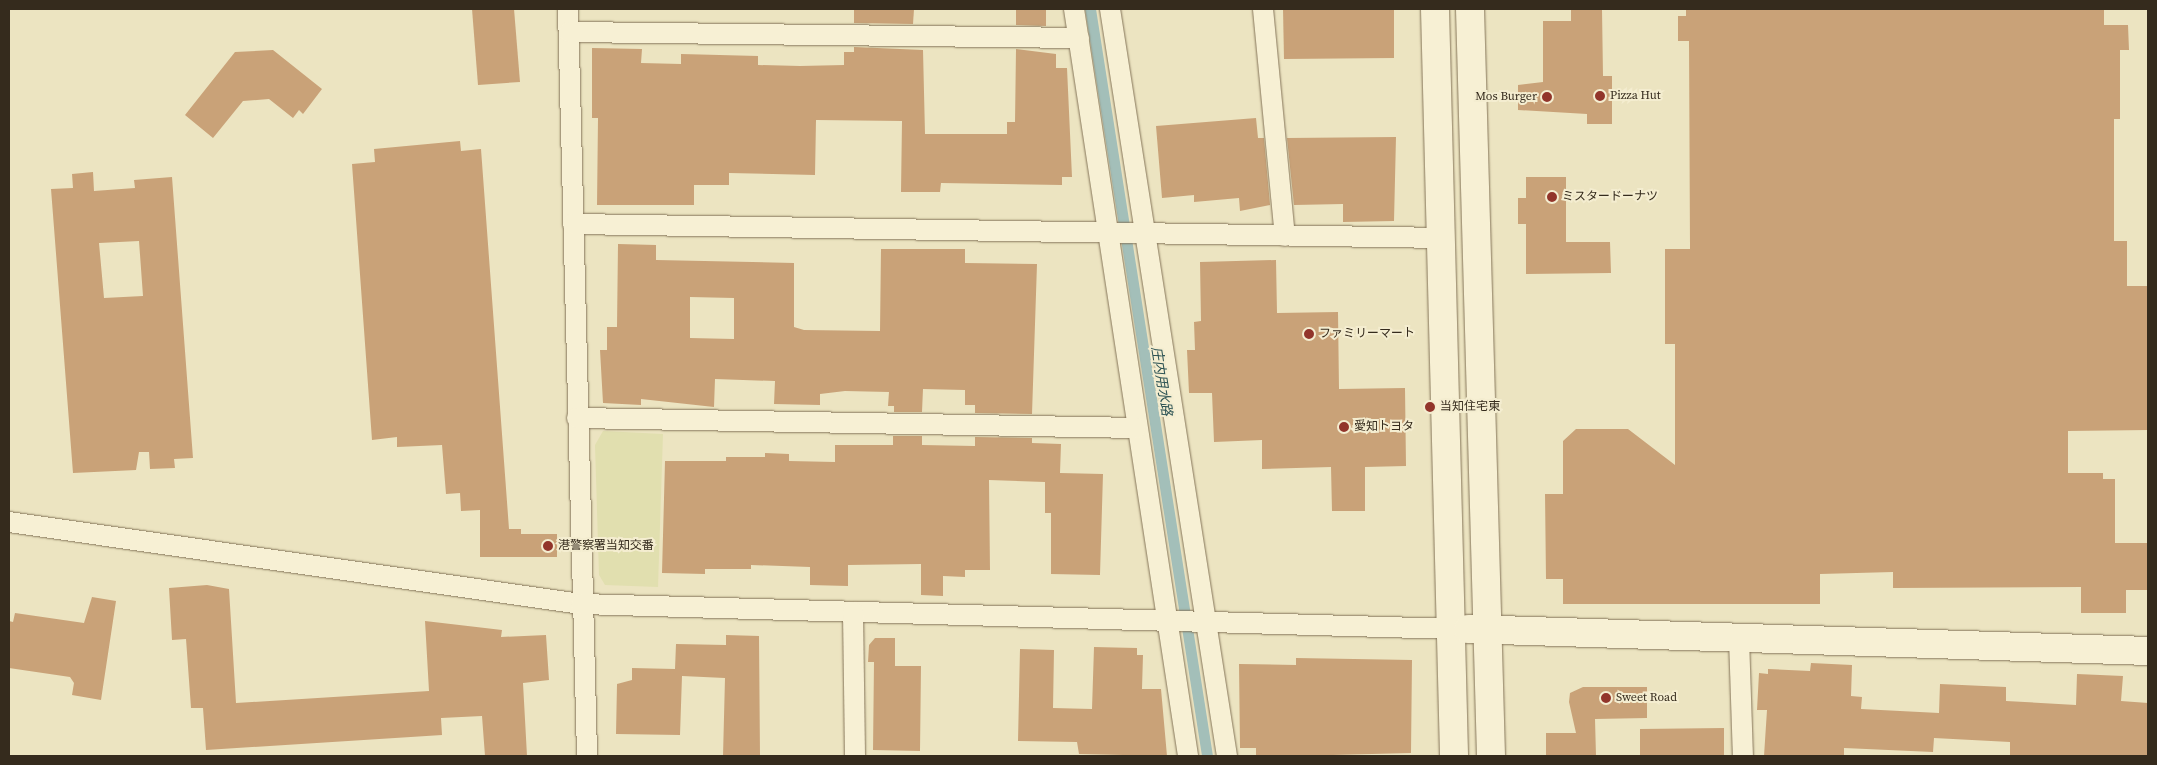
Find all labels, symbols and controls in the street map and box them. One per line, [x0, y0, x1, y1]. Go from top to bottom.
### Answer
place label: Pizza Hut [1610, 89, 1661, 103]
place label: Mos Burger [1475, 90, 1537, 104]
marker: Pizza Hut [1594, 90, 1606, 102]
marker: Mos Burger [1541, 91, 1553, 103]
place label: ミスタードーナツ [1562, 190, 1658, 204]
marker: ミスタードーナツ [1546, 191, 1558, 203]
place label: ファミリーマート [1319, 327, 1415, 341]
marker: ファミリーマート [1303, 328, 1315, 340]
water label: 庄内用水路 [1148, 345, 1176, 417]
place label: 当知住宅東 [1440, 400, 1500, 414]
marker: 当知住宅東 [1424, 401, 1436, 413]
place label: 愛知トヨタ [1354, 420, 1414, 434]
marker: 愛知トヨタ [1338, 421, 1350, 433]
place label: 港警察署当知交番 [558, 539, 654, 553]
marker: 港警察署当知交番 [542, 540, 554, 552]
place label: Sweet Road [1616, 691, 1677, 705]
marker: Sweet Road [1600, 692, 1612, 704]

